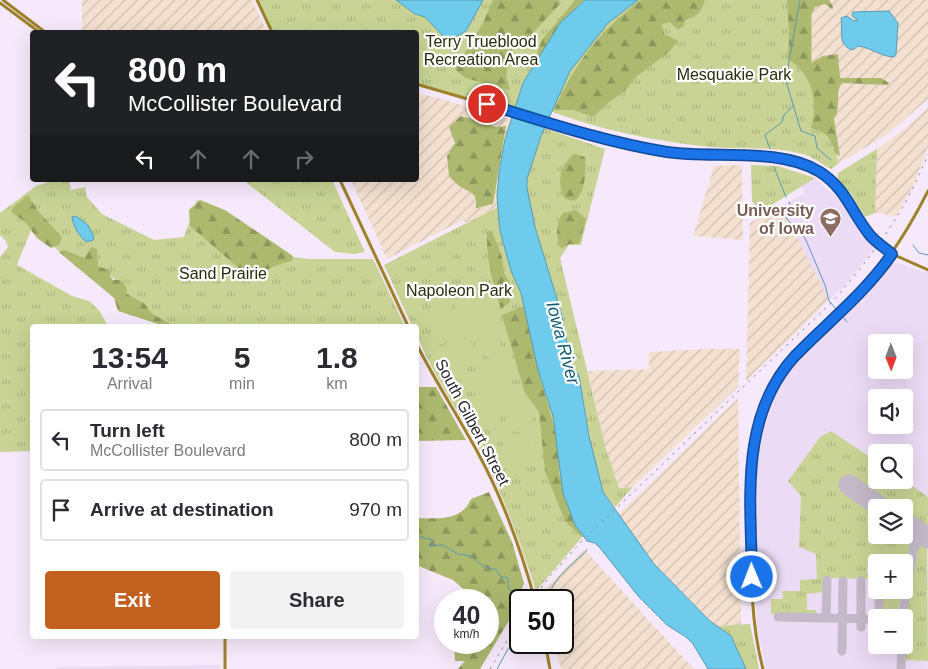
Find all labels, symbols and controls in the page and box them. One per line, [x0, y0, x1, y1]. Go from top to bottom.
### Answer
park label: Terry Trueblood Recreation Area [424, 33, 538, 68]
icon: left [45, 50, 110, 115]
text: 800 m [128, 50, 227, 89]
park label: Mesquakie Park [677, 66, 792, 83]
pin [466, 83, 508, 125]
icon: arrive [473, 90, 501, 118]
text: McCollister Boulevard [128, 91, 342, 116]
icon: left [131, 145, 159, 173]
icon: ahead [184, 145, 212, 173]
icon: ahead [237, 145, 265, 173]
icon: right [290, 145, 318, 173]
place label: University of Iowa [737, 202, 814, 237]
school or university icon: University of Iowa [818, 207, 842, 238]
park label: Sand Prairie [179, 265, 267, 282]
park label: Napoleon Park [406, 282, 513, 299]
water label: Iowa River [542, 299, 584, 388]
north arrow [868, 334, 912, 379]
map controls [868, 334, 913, 654]
text: 13:54 [91, 341, 168, 374]
text: 5 [234, 341, 250, 374]
text: 1.8 [316, 341, 358, 374]
street label: South Gilbert Street [432, 356, 513, 489]
text: Arrival [107, 375, 152, 392]
text: min [229, 375, 255, 392]
text: km [326, 375, 348, 392]
button: sound [868, 389, 913, 434]
text: Turn left [90, 420, 165, 441]
icon: left [47, 426, 75, 454]
text: 800 m [349, 429, 402, 450]
text: McCollister Boulevard [90, 442, 246, 459]
button: search [868, 444, 913, 489]
icon: arrive [47, 496, 75, 524]
text: Arrive at destination [90, 499, 274, 520]
text: 970 m [349, 499, 402, 520]
button: layers [868, 499, 913, 544]
position arrow [725, 550, 777, 602]
button: + [868, 554, 913, 599]
button: Exit [45, 571, 220, 629]
button: Share [230, 571, 404, 629]
speed limit sign: 50 [509, 589, 574, 654]
text: 40 [453, 601, 480, 629]
button: − [868, 609, 913, 654]
text: km/h [453, 627, 480, 641]

